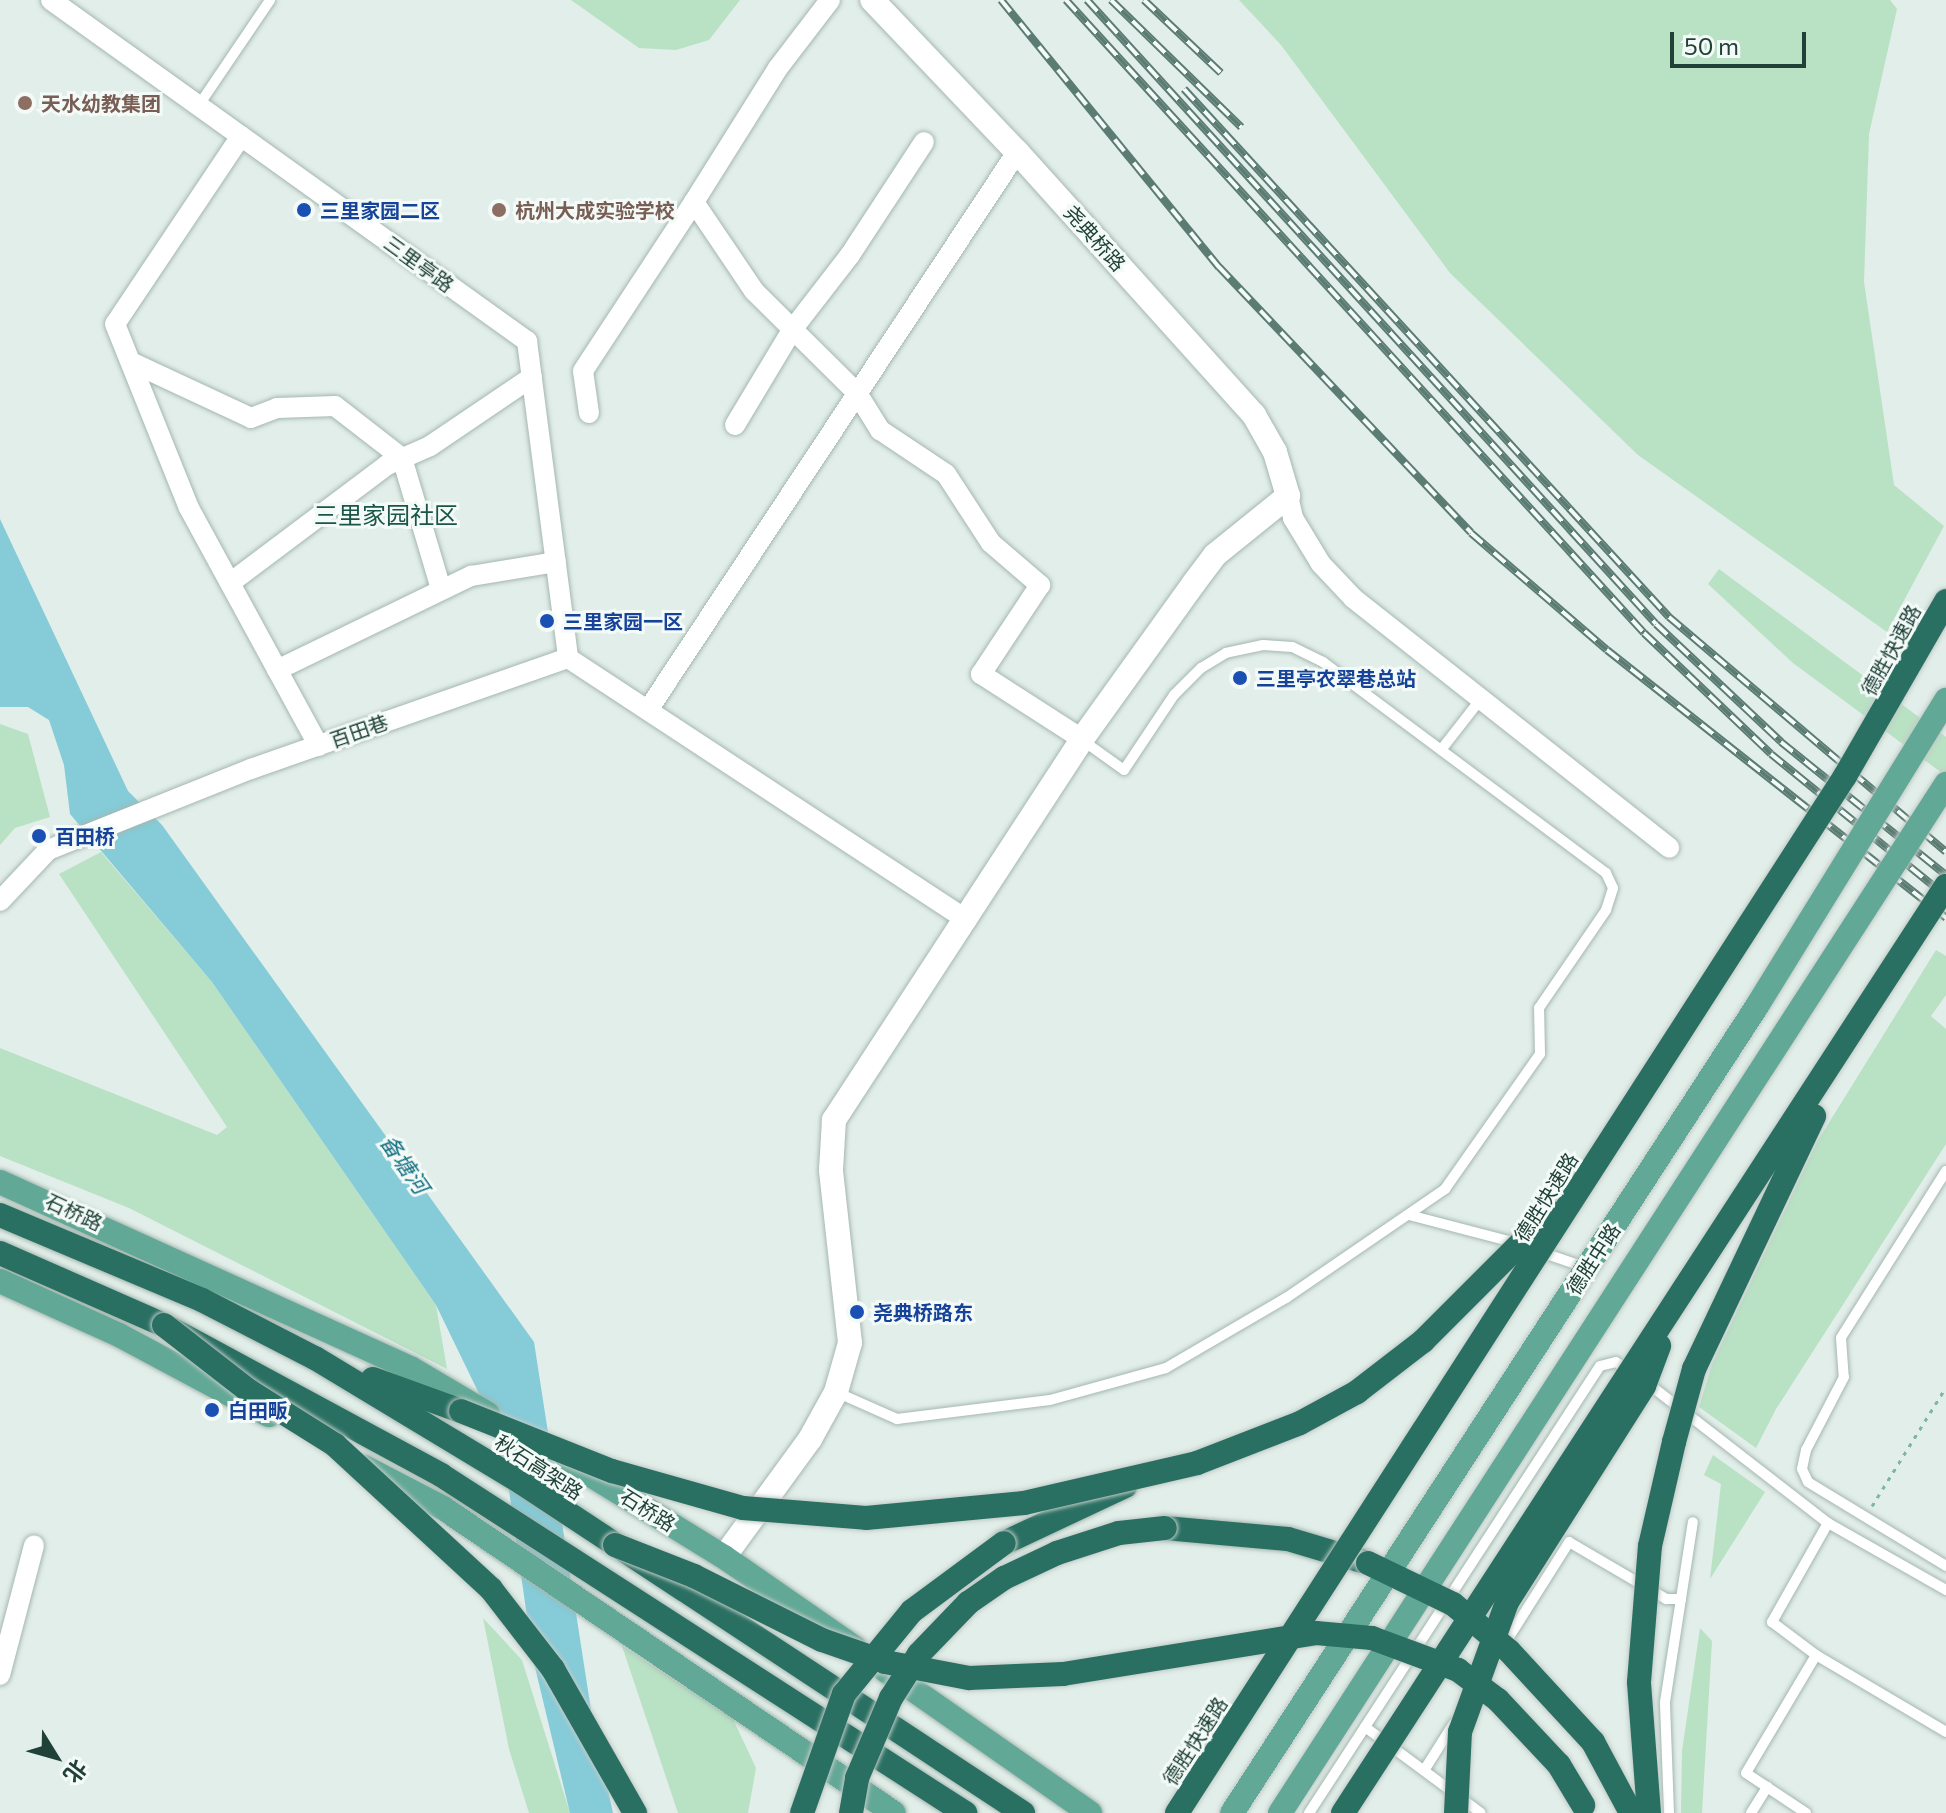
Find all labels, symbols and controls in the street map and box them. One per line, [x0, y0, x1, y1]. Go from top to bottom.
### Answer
scale bar [1674, 16, 1810, 66]
text: 50 m [1684, 31, 1739, 60]
place label: 天水幼教集团 [41, 91, 161, 115]
marker: 天水幼教集团 [16, 94, 34, 112]
place label: 三里家园二区 [320, 198, 440, 222]
place label: 杭州大成实验学校 [515, 198, 675, 222]
street label: 尧典桥路 [1059, 200, 1131, 276]
marker: 三里家园二区 [295, 201, 313, 219]
marker: 杭州大成实验学校 [490, 201, 508, 219]
street label: 三里亭路 [380, 231, 458, 297]
district label: 三里家园社区 [314, 501, 458, 529]
street label: 德胜快速路 [1856, 600, 1926, 700]
place label: 三里家园一区 [563, 609, 683, 633]
marker: 三里家园一区 [538, 612, 556, 630]
place label: 三里亭农翠巷总站 [1256, 666, 1416, 690]
marker: 三里亭农翠巷总站 [1231, 669, 1249, 687]
street label: 百田巷 [327, 710, 391, 752]
place label: 百田桥 [55, 824, 115, 848]
marker: 百田桥 [30, 827, 48, 845]
water label: 备塘河 [375, 1129, 435, 1199]
street label: 德胜快速路 [1509, 1148, 1583, 1246]
street label: 石桥路 [42, 1188, 106, 1236]
street label: 德胜中路 [1561, 1219, 1625, 1299]
place label: 尧典桥路东 [873, 1300, 973, 1324]
marker: 尧典桥路东 [848, 1303, 866, 1321]
place label: 白田畈 [228, 1398, 288, 1422]
marker: 白田畈 [203, 1401, 221, 1419]
street label: 秋石高架路 [491, 1430, 587, 1504]
street label: 石桥路 [616, 1484, 680, 1536]
street label: 德胜快速路 [1158, 1693, 1232, 1789]
north arrow [16, 1717, 96, 1797]
text: 北 [58, 1755, 93, 1789]

